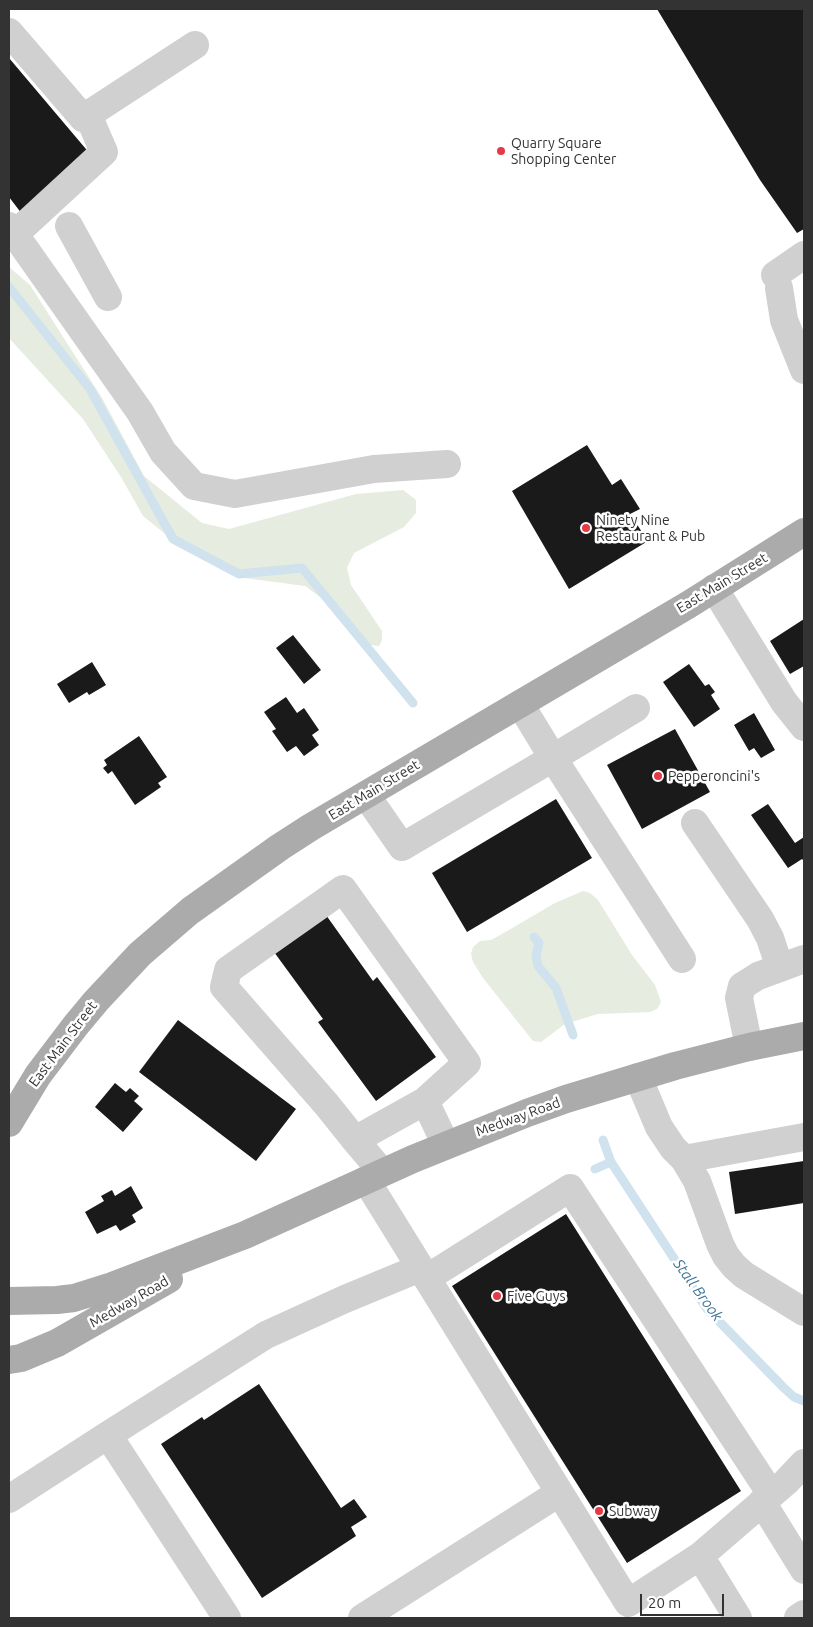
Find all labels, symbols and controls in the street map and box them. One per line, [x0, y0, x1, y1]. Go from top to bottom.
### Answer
place label: Quarry Square Shopping Center [511, 135, 616, 168]
marker: Quarry Square Shopping Center [495, 145, 507, 157]
place label: Ninety Nine Restaurant & Pub [596, 512, 705, 544]
marker: Ninety Nine Restaurant & Pub [580, 522, 592, 534]
street label: East Main Street [674, 549, 770, 617]
street label: East Main Street [326, 756, 422, 824]
place label: Pepperoncini's [668, 768, 760, 784]
marker: Pepperoncini's [652, 770, 664, 782]
street label: East Main Street [25, 998, 101, 1090]
street label: Medway Road [474, 1094, 562, 1140]
water label: Stall Brook [669, 1255, 727, 1325]
street label: Medway Road [87, 1273, 171, 1331]
place label: Five Guys [507, 1288, 566, 1304]
marker: Five Guys [491, 1290, 503, 1302]
place label: Subway [609, 1503, 657, 1519]
marker: Subway [593, 1505, 605, 1517]
scale bar [643, 1584, 727, 1616]
text: 20 m [648, 1594, 681, 1611]

